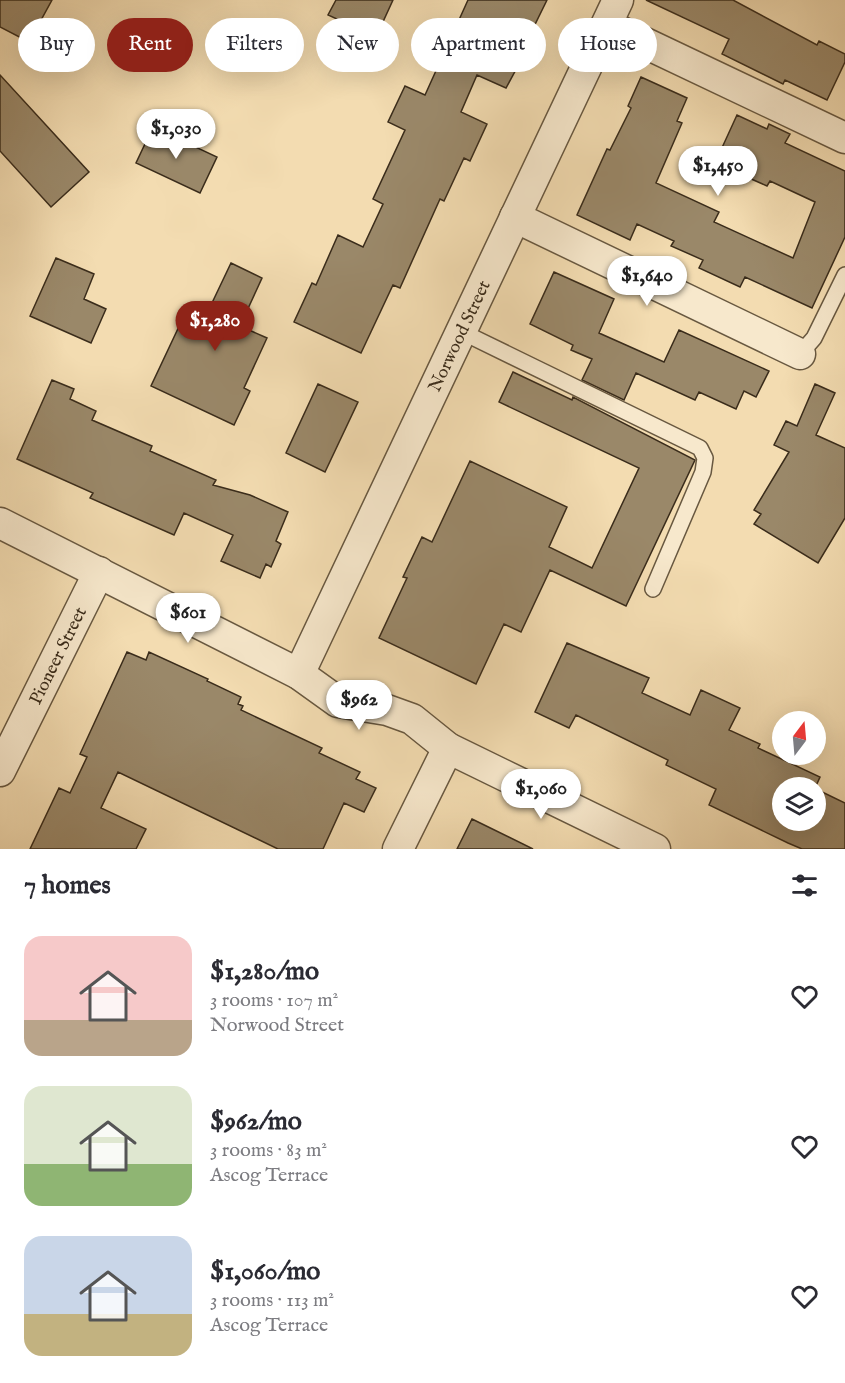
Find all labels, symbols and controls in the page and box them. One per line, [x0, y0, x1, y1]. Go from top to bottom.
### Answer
chip: Buy [18, 18, 95, 72]
chip: Rent [107, 18, 193, 72]
chip: Filters [205, 18, 304, 72]
chip: New [316, 18, 399, 72]
chip: Apartment [411, 18, 546, 72]
chip: House [558, 18, 657, 72]
pin: $1,030 [127, 109, 225, 160]
text: $1,030 [151, 116, 201, 141]
pin: $1,450 [669, 146, 767, 197]
text: $1,450 [692, 153, 744, 178]
pin: $1,640 [598, 256, 696, 307]
text: $1,640 [621, 263, 673, 288]
street label: Norwood Street [424, 277, 497, 396]
pin: $1,280 [166, 301, 264, 352]
text: $1,280 [190, 308, 240, 333]
pin: $601 [152, 593, 224, 644]
text: $601 [170, 600, 206, 625]
street label: Pioneer Street [25, 604, 93, 709]
pin: $962 [323, 680, 395, 731]
text: $962 [340, 687, 378, 712]
north arrow [772, 711, 826, 765]
map controls [772, 711, 826, 831]
pin: $1,060 [492, 769, 590, 820]
text: $1,060 [515, 776, 567, 801]
button: layers [772, 777, 826, 831]
text: 7 homes [24, 869, 111, 902]
icon: filters [788, 869, 821, 902]
text: $1,280/mo [210, 955, 319, 988]
icon: home [72, 960, 144, 1032]
icon: heart [788, 980, 821, 1013]
text: 3 rooms · 107 m² [210, 988, 338, 1013]
text: Norwood Street [210, 1013, 344, 1038]
text: $962/mo [210, 1105, 302, 1138]
icon: home [72, 1110, 144, 1182]
icon: heart [788, 1130, 821, 1163]
text: 3 rooms · 83 m² [210, 1138, 327, 1163]
text: Ascog Terrace [210, 1163, 328, 1188]
text: $1,060/mo [210, 1255, 320, 1288]
icon: home [72, 1260, 144, 1332]
icon: heart [788, 1280, 821, 1313]
text: 3 rooms · 113 m² [210, 1288, 334, 1313]
text: Ascog Terrace [210, 1313, 328, 1338]

